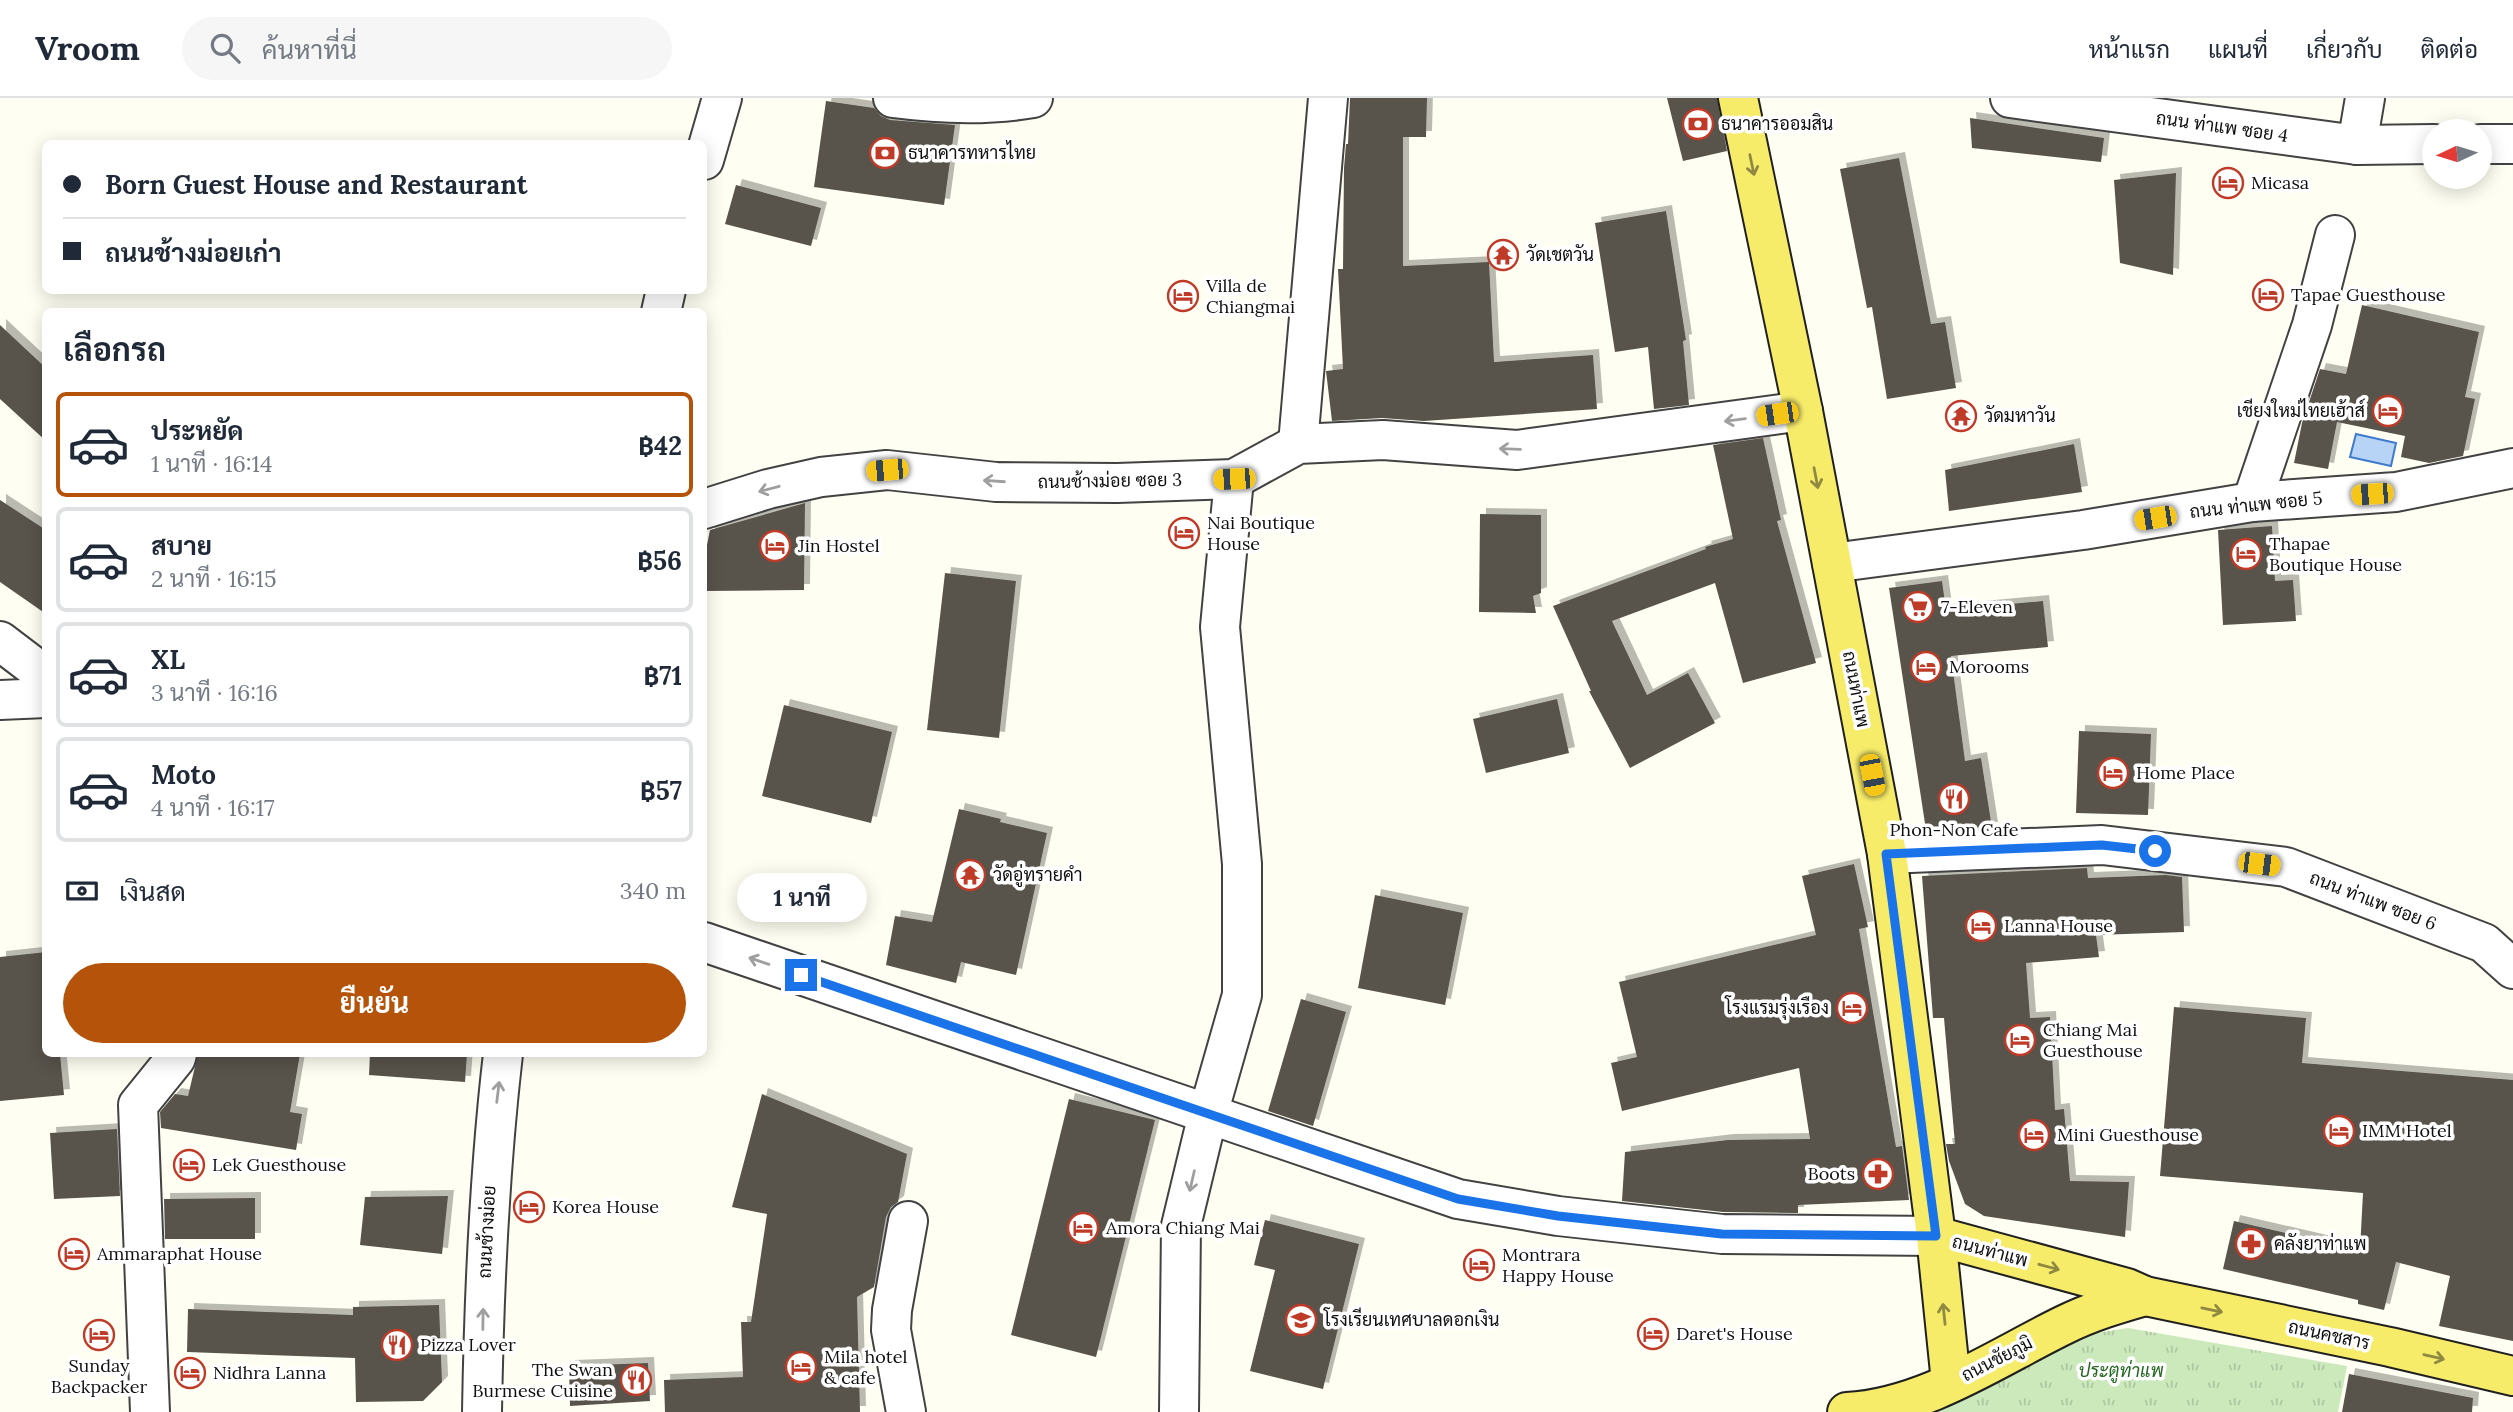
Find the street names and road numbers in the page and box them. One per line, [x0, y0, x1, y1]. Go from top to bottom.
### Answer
street label: ถนน ท่าแพ ซอย 4 [2154, 106, 2290, 147]
street label: ถนนช้างม่อย ซอย 3 [1038, 468, 1182, 493]
street label: ถนน ท่าแพ ซอย 5 [2188, 486, 2323, 523]
street label: ถนนท่าแพ [1838, 649, 1875, 729]
street label: ถนน ท่าแพ ซอย 6 [2307, 866, 2440, 935]
street label: ถนนช้างม่อย [473, 1185, 500, 1279]
street label: ถนนท่าแพ [1950, 1229, 2030, 1272]
street label: ถนนคชสาร [2286, 1315, 2372, 1354]
street label: ถนนชัยภูมิ [1957, 1331, 2037, 1388]

